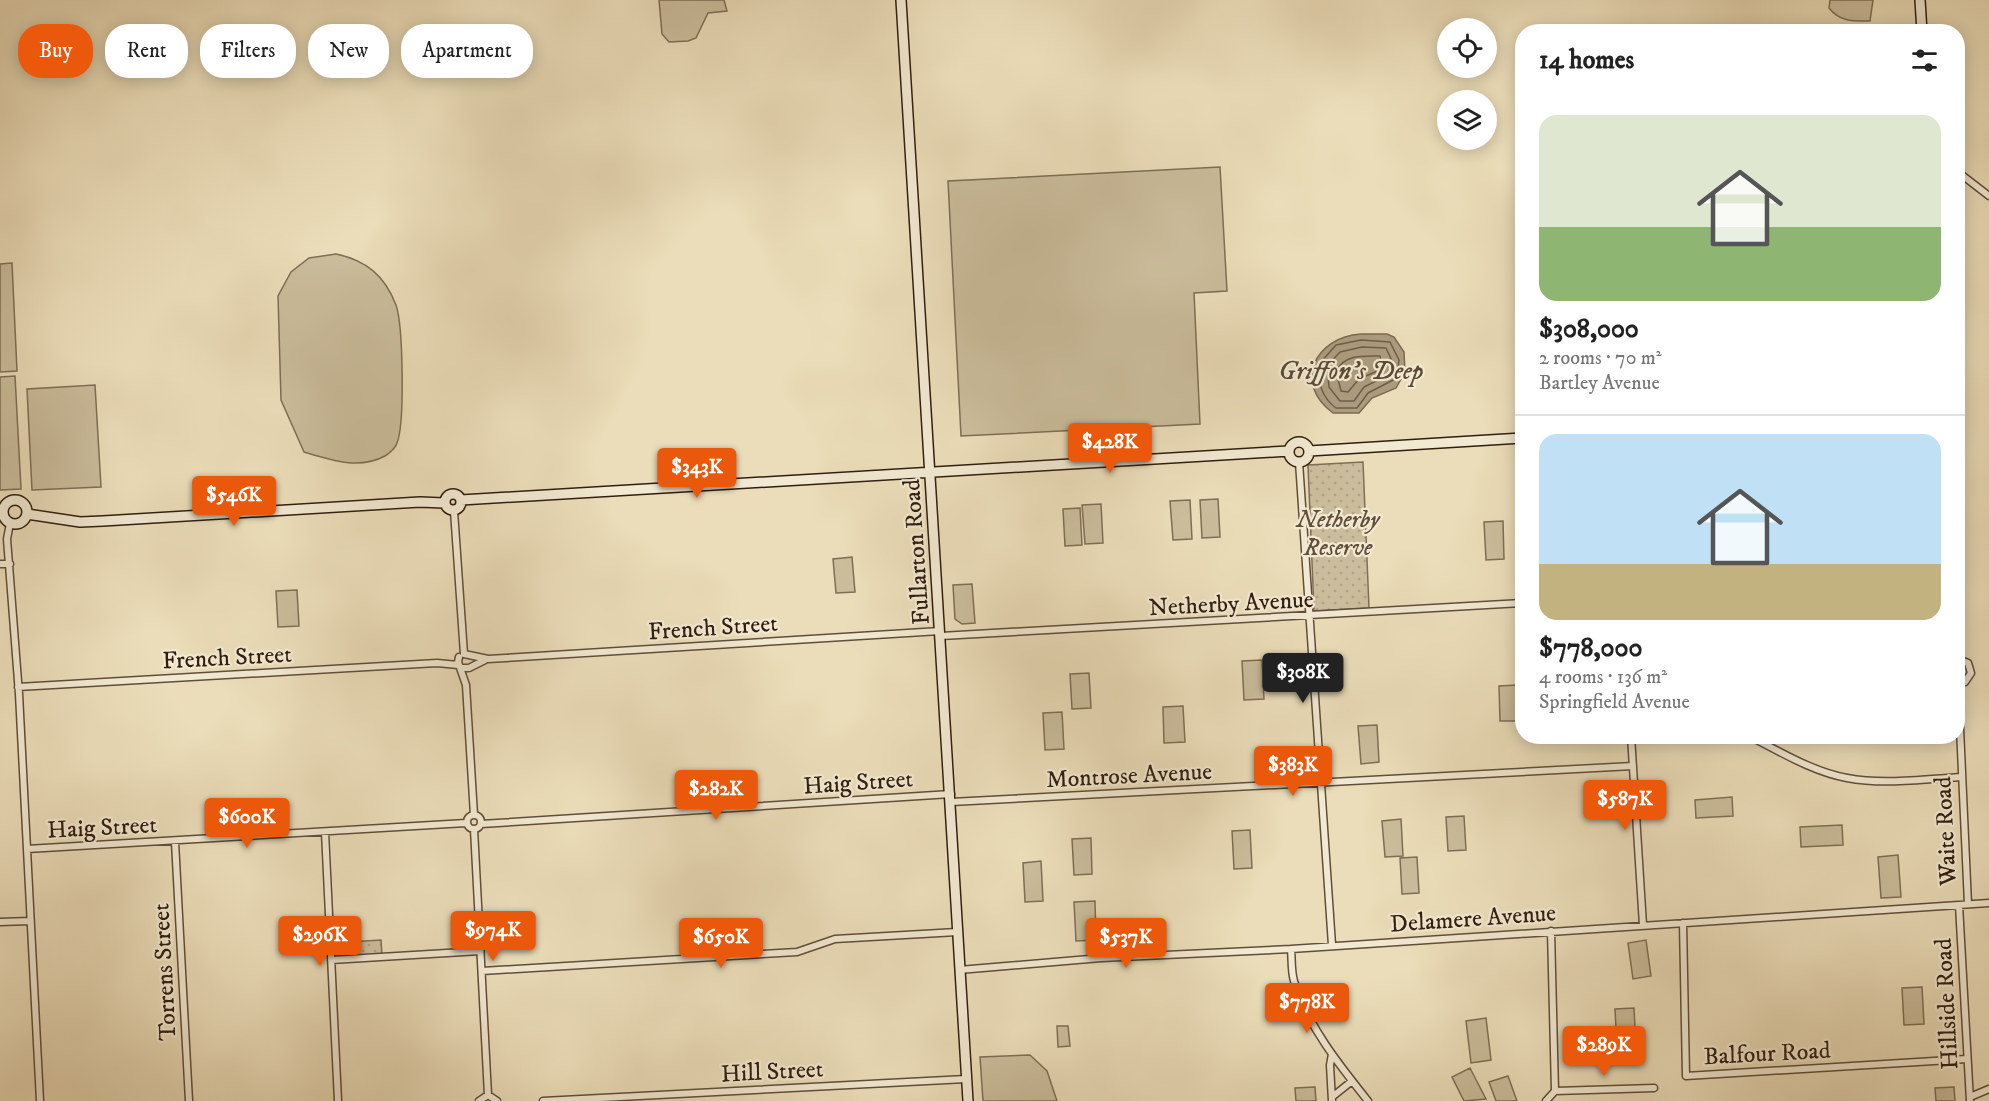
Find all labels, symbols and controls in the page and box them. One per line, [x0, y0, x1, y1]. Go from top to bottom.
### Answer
map controls [1437, 18, 1497, 150]
button: locate [1437, 18, 1497, 78]
chip: Buy [18, 24, 93, 78]
chip: Rent [105, 24, 188, 78]
chip: Filters [200, 24, 296, 78]
chip: New [308, 24, 389, 78]
chip: Apartment [401, 24, 533, 78]
text: 14 homes [1539, 44, 1634, 77]
icon: filters [1908, 44, 1941, 77]
button: layers [1437, 90, 1497, 150]
icon: home [1686, 154, 1794, 262]
text: $308,000 [1539, 313, 1639, 346]
text: 2 rooms · 70 m² [1539, 346, 1662, 371]
water label: Griffon's Deep [1279, 355, 1423, 388]
text: Bartley Avenue [1539, 371, 1660, 396]
pin: $428K [1068, 423, 1152, 474]
text: $428K [1082, 430, 1138, 455]
pin: $343K [655, 448, 739, 499]
text: $343K [671, 455, 723, 480]
icon: home [1686, 473, 1794, 581]
pin: $546K [192, 476, 276, 527]
street label: Fullarton Road [897, 478, 937, 626]
text: $546K [206, 483, 262, 508]
park label: Netherby Reserve [1295, 505, 1381, 563]
street label: Netherby Avenue [1148, 585, 1314, 623]
street label: French Street [647, 608, 779, 647]
text: $778,000 [1539, 632, 1643, 665]
street label: French Street [162, 640, 293, 676]
pin: $308K [1261, 653, 1345, 704]
text: $308K [1276, 660, 1330, 685]
text: 4 rooms · 136 m² [1539, 665, 1667, 690]
text: Springfield Avenue [1539, 690, 1690, 715]
pin: $383K [1251, 746, 1335, 797]
text: $383K [1268, 753, 1318, 778]
street label: Montrose Avenue [1045, 757, 1213, 795]
street label: Haig Street [802, 764, 914, 802]
pin: $282K [674, 770, 758, 821]
street label: Waite Road [1928, 776, 1964, 887]
text: $282K [689, 777, 743, 802]
pin: $587K [1583, 780, 1667, 831]
text: $587K [1597, 787, 1653, 812]
pin: $600K [205, 798, 289, 849]
text: $600K [219, 805, 275, 830]
street label: Haig Street [46, 810, 158, 846]
street label: Delamere Avenue [1389, 898, 1557, 940]
street label: Torrens Street [146, 902, 184, 1041]
pin: $974K [451, 911, 535, 962]
pin: $296K [278, 916, 362, 967]
text: $974K [465, 918, 521, 943]
pin: $650K [679, 918, 763, 969]
pin: $537K [1084, 918, 1168, 969]
text: $296K [292, 923, 348, 948]
text: $650K [693, 925, 749, 950]
text: $537K [1100, 925, 1152, 950]
street label: Hillside Road [1929, 937, 1965, 1071]
pin: $778K [1265, 983, 1349, 1034]
text: $778K [1279, 990, 1335, 1015]
pin: $289K [1562, 1026, 1646, 1077]
text: $289K [1577, 1033, 1631, 1058]
street label: Balfour Road [1703, 1036, 1831, 1072]
street label: Hill Street [720, 1054, 824, 1090]

